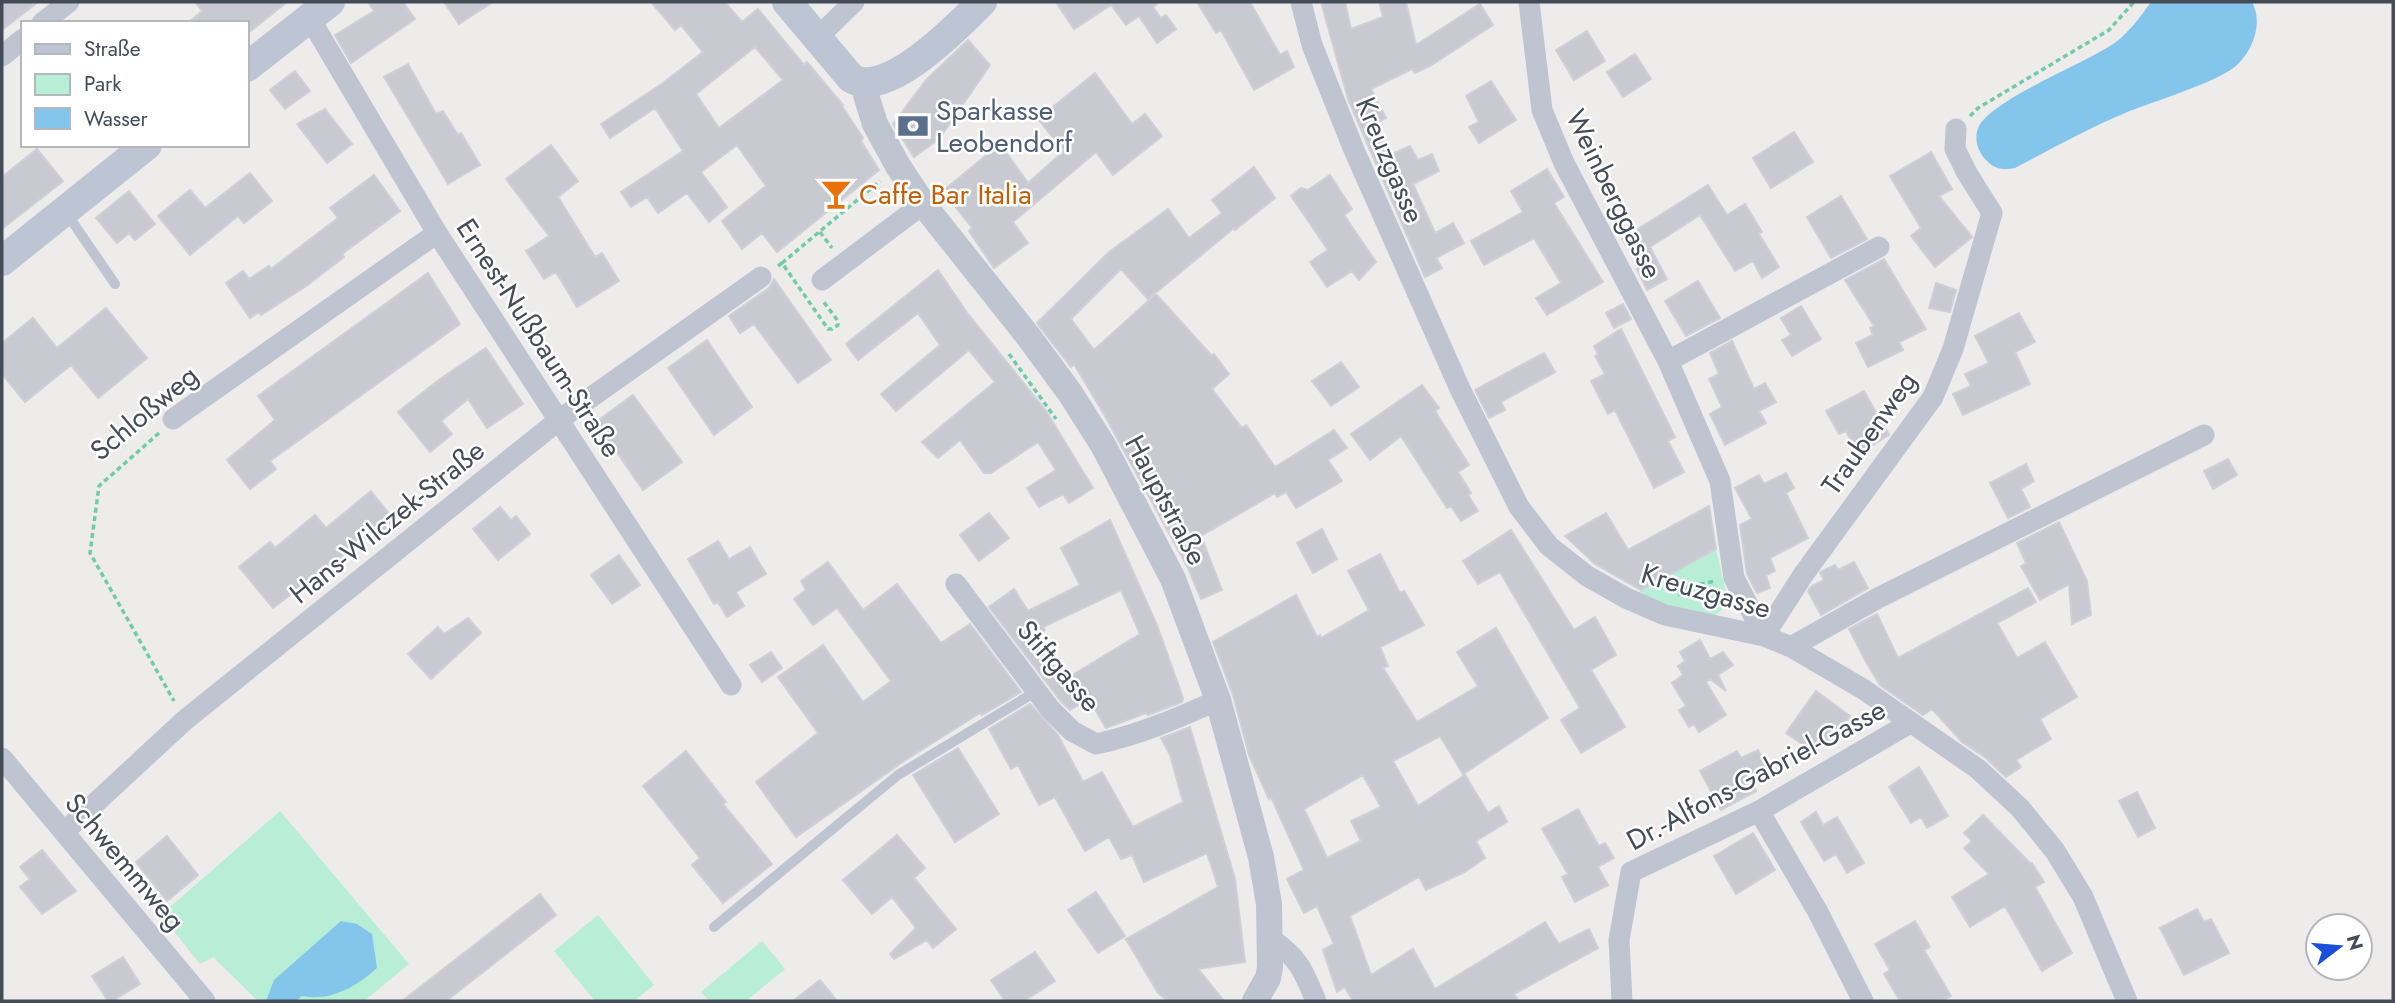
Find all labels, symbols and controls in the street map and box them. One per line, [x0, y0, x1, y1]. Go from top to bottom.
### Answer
legend [21, 21, 248, 147]
text: Straße [84, 34, 141, 64]
text: Park [84, 69, 122, 99]
place label: Sparkasse Leobendorf [936, 90, 1073, 163]
street label: Kreuzgasse [1345, 91, 1435, 229]
street label: Weinberggasse [1555, 102, 1673, 286]
text: Wasser [84, 104, 149, 134]
bank icon: Sparkasse Leobendorf [896, 109, 930, 143]
place label: Caffe Bar Italia [859, 174, 1032, 215]
bar icon: Caffe Bar Italia [819, 177, 853, 211]
street label: Ernest-Nußbaum-Straße [446, 210, 632, 466]
street label: Schloßweg [81, 356, 207, 470]
street label: Traubenweg [1811, 363, 1927, 503]
street label: Hauptstraße [1115, 428, 1217, 572]
street label: Hans-Wilczek-Straße [281, 430, 493, 614]
street label: Kreuzgasse [1636, 553, 1776, 629]
street label: Stiftgasse [1007, 611, 1111, 721]
street label: Dr.-Alfons-Gabriel-Gasse [1619, 689, 1893, 861]
street label: Schwemmweg [55, 784, 195, 940]
north arrow [2304, 912, 2374, 982]
text: N [2340, 931, 2370, 953]

